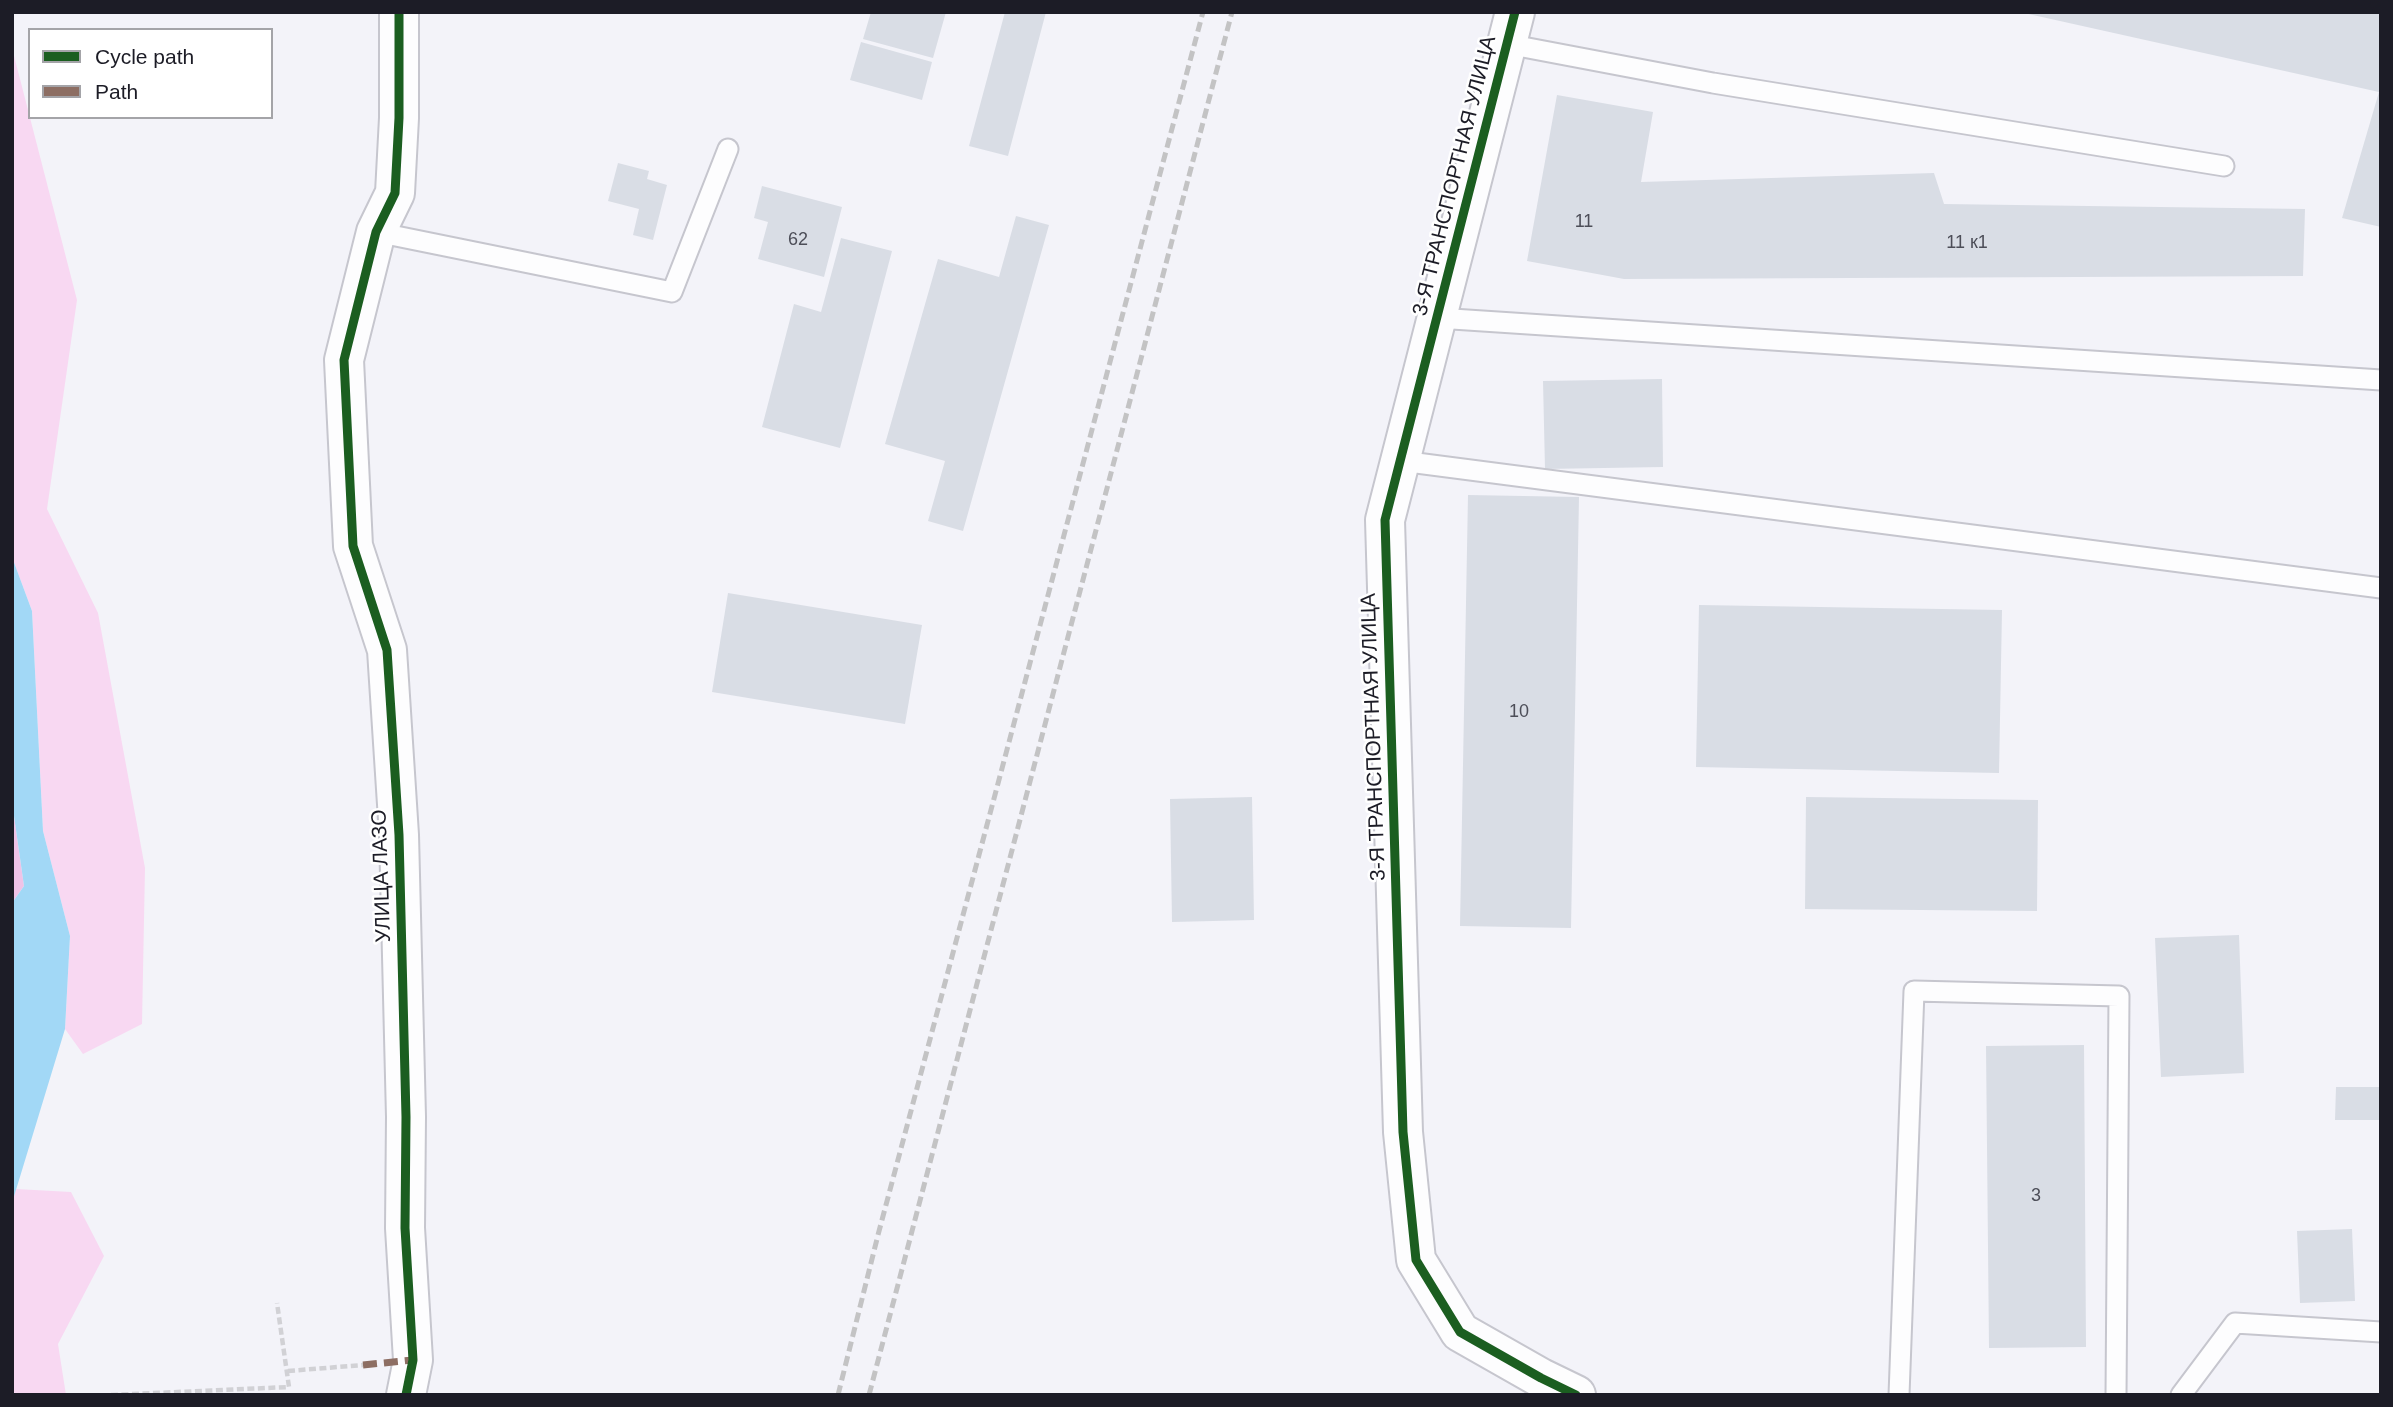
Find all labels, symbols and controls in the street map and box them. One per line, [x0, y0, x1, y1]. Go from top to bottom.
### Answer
legend [28, 28, 273, 119]
street label: 3-Я ТРАНСПОРТНАЯ УЛИЦА [1408, 33, 1502, 319]
text: Cycle path [95, 45, 194, 68]
text: Path [95, 80, 138, 103]
house number: 11 [1575, 211, 1593, 233]
house number: 62 [788, 229, 808, 251]
house number: 11 к1 [1946, 232, 1988, 254]
street label: 3-Я ТРАНСПОРТНАЯ УЛИЦА [1356, 593, 1392, 881]
house number: 10 [1509, 701, 1529, 723]
street label: УЛИЦА ЛАЗО [367, 809, 397, 943]
house number: 3 [2031, 1185, 2041, 1207]

